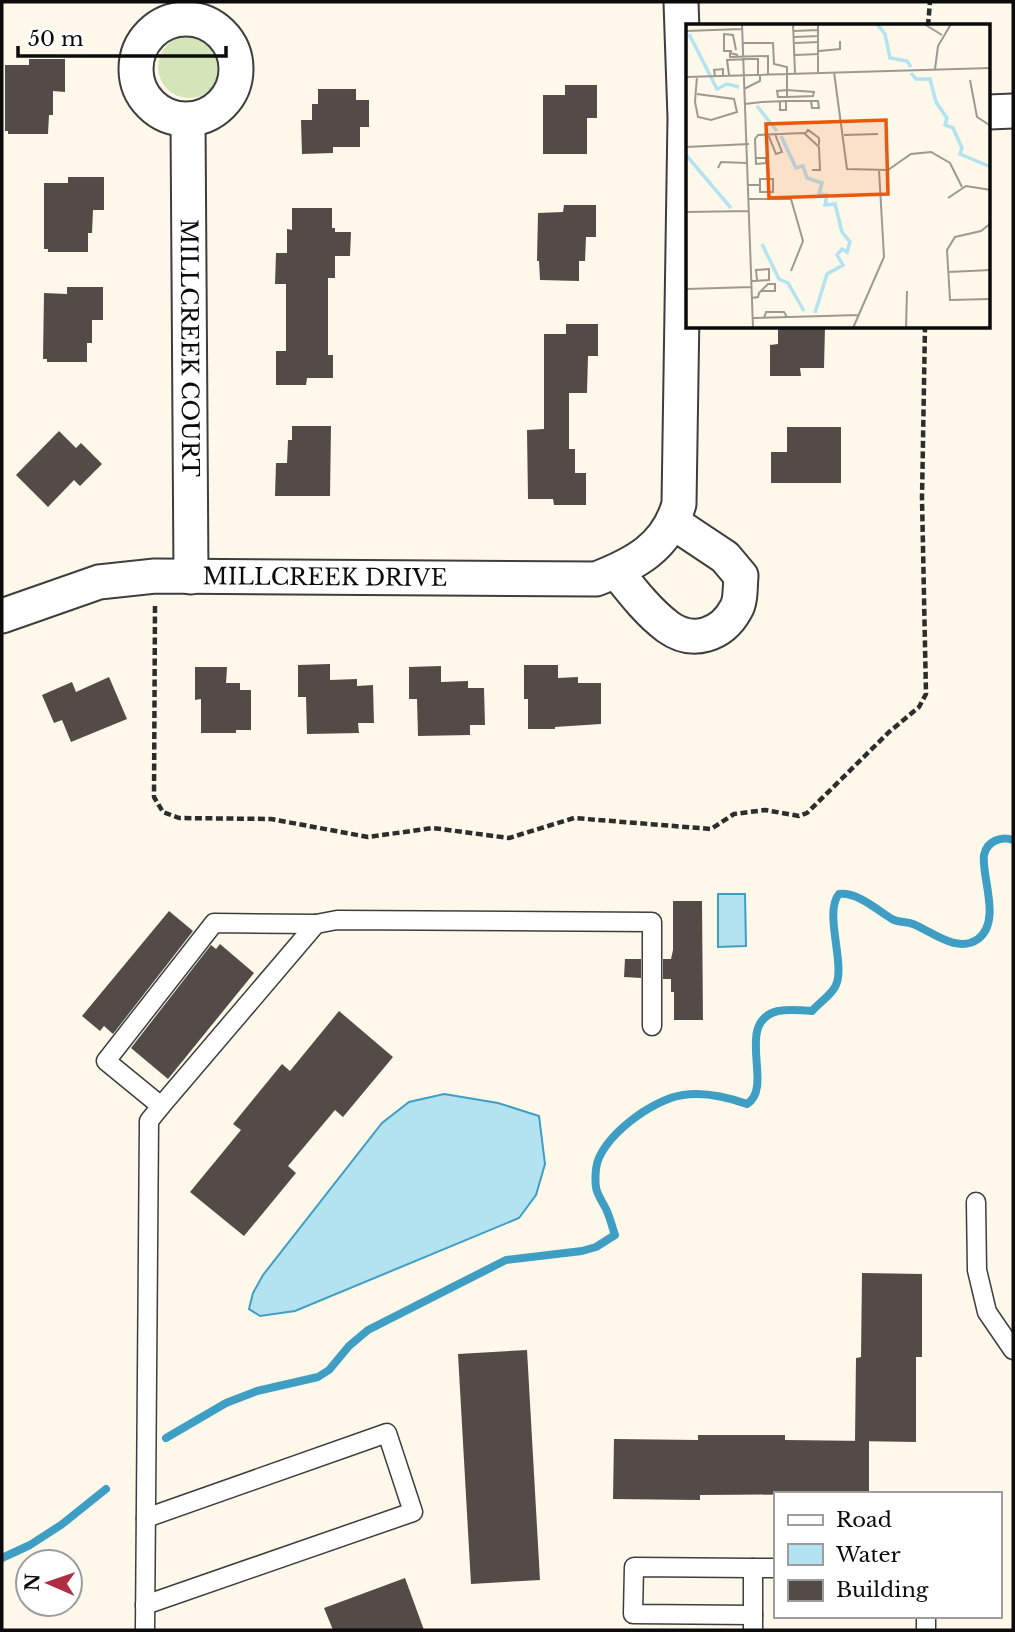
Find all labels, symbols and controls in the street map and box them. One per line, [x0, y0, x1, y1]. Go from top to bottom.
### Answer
scale bar [18, 14, 226, 58]
inset map [686, 24, 990, 329]
text: 50 m [28, 26, 84, 52]
street label: MILLCREEK COURT [175, 219, 204, 478]
street label: MILLCREEK DRIVE [203, 562, 447, 592]
legend [774, 1492, 1001, 1618]
text: Road [836, 1507, 892, 1533]
text: Water [835, 1542, 900, 1568]
north arrow [14, 1548, 84, 1618]
text: N [21, 1573, 44, 1592]
text: Building [836, 1577, 929, 1603]

